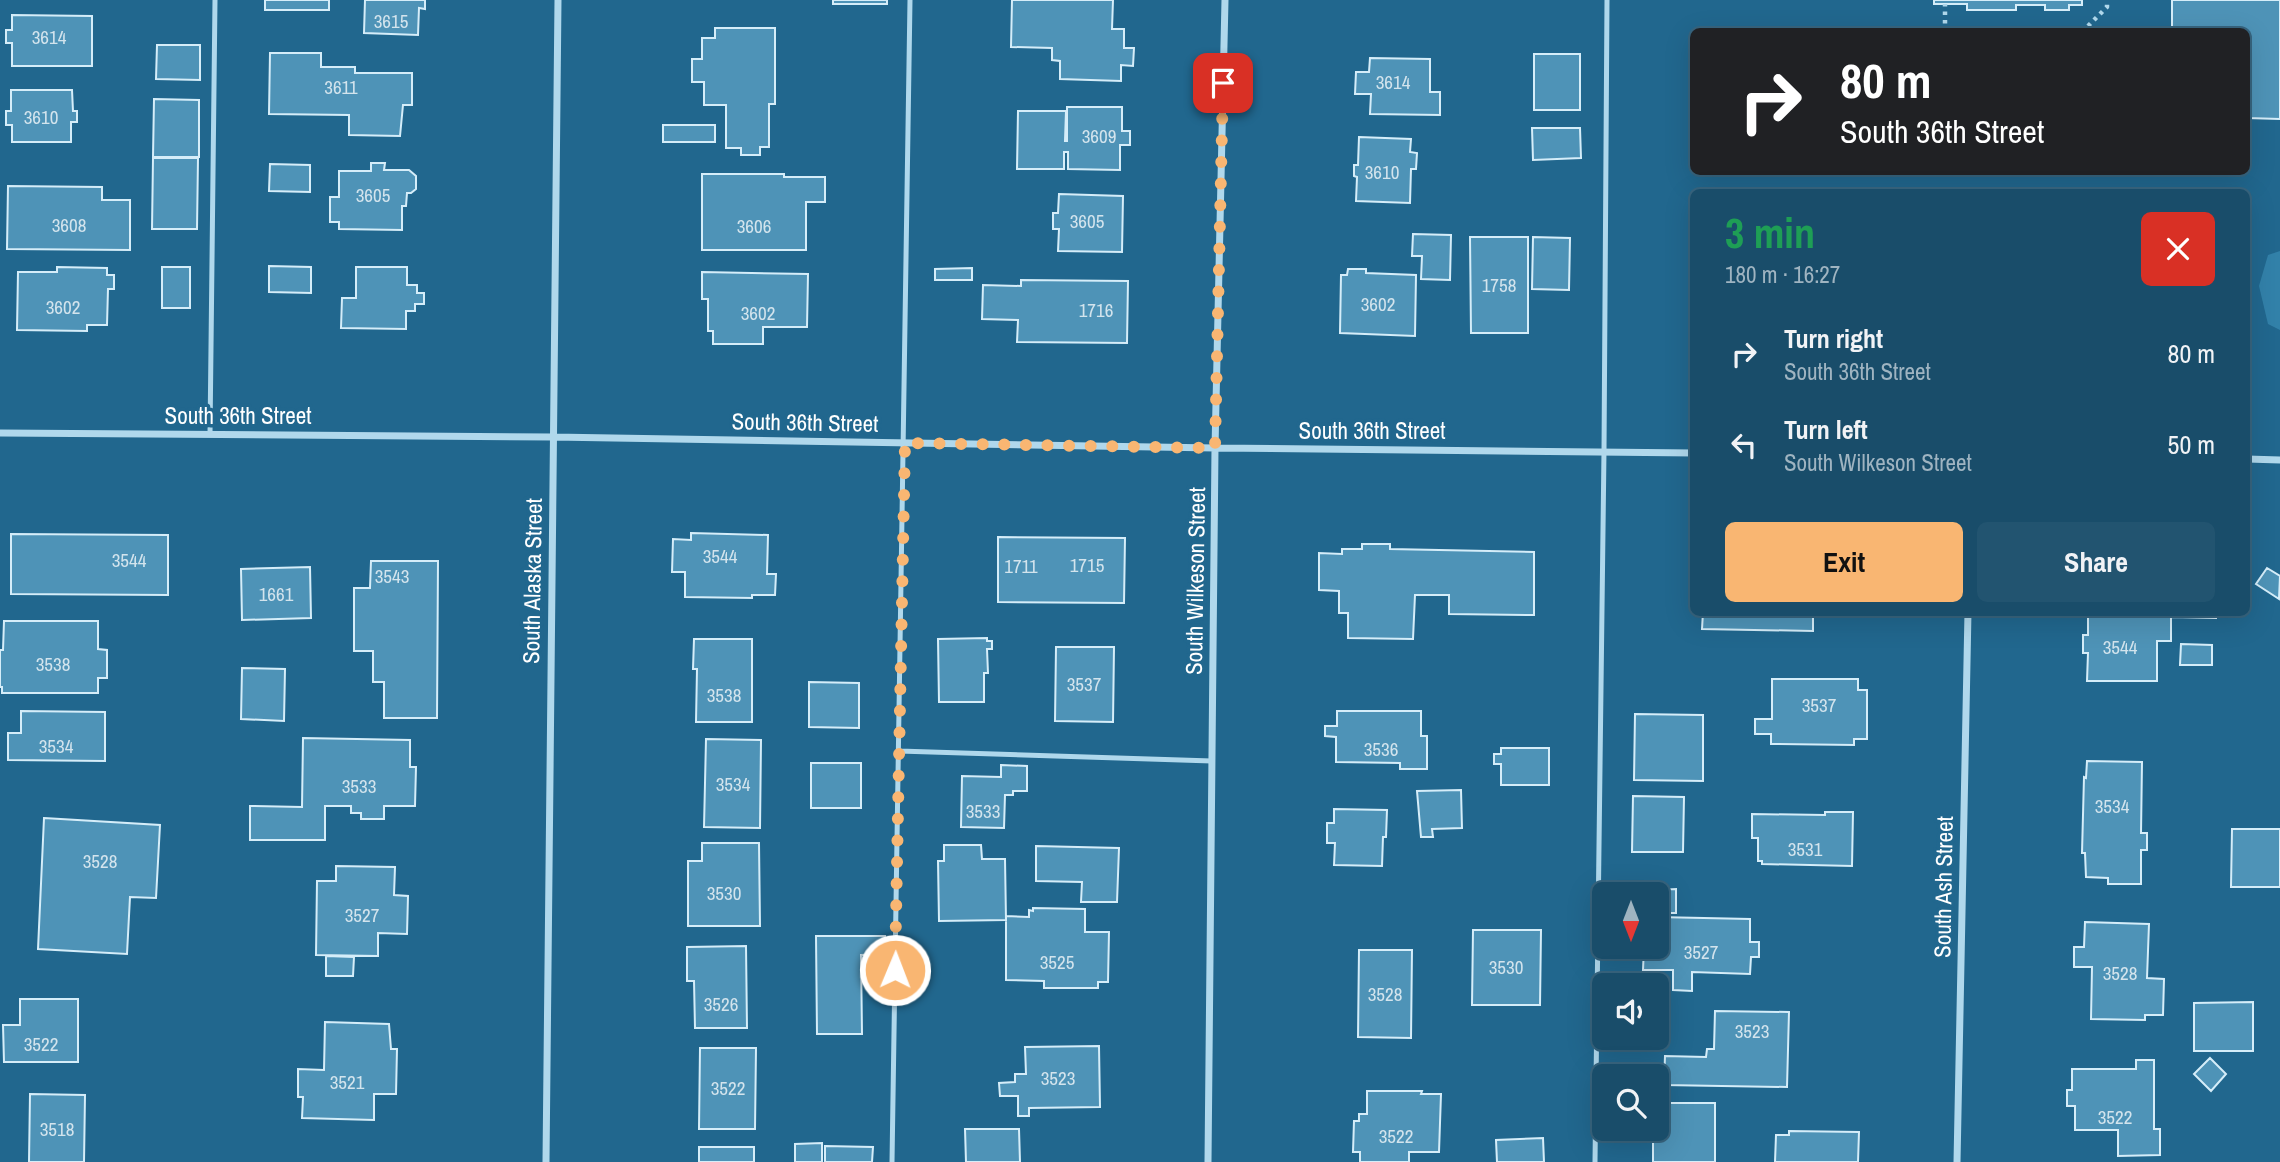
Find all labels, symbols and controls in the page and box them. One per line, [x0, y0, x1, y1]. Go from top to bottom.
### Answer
house number: 3615 [374, 8, 409, 34]
house number: 3614 [32, 24, 67, 50]
text: 80 m [1840, 47, 1932, 113]
pin [1193, 53, 1253, 113]
icon: right [1725, 56, 1816, 147]
icon: arrive [1204, 64, 1242, 102]
house number: 3614 [1376, 69, 1411, 95]
house number: 3611 [324, 74, 358, 100]
house number: 3610 [24, 104, 58, 130]
text: South 36th Street [1840, 110, 2044, 153]
house number: 3609 [1082, 123, 1116, 149]
house number: 3610 [1365, 159, 1399, 185]
house number: 3605 [356, 182, 391, 208]
text: 3 min [1725, 205, 1815, 261]
house number: 3605 [1070, 208, 1105, 234]
house number: 3608 [52, 212, 86, 238]
button: close [2141, 212, 2215, 286]
house number: 3606 [737, 213, 771, 239]
text: 180 m · 16:27 [1725, 259, 1840, 290]
house number: 1758 [1482, 272, 1516, 298]
house number: 3602 [1361, 291, 1395, 317]
house number: 3602 [46, 294, 80, 320]
house number: 1716 [1079, 297, 1113, 323]
house number: 3602 [741, 300, 775, 326]
text: Turn right [1784, 321, 1883, 356]
icon: right [1725, 335, 1763, 373]
text: 80 m [2168, 336, 2215, 371]
text: South 36th Street [1784, 356, 1931, 387]
street label: South 36th Street [165, 400, 311, 431]
street label: South 36th Street [731, 405, 879, 439]
text: Turn left [1784, 412, 1868, 447]
street label: South 36th Street [1299, 415, 1445, 446]
icon: left [1725, 426, 1763, 464]
text: 50 m [2168, 427, 2215, 462]
text: South Wilkeson Street [1784, 447, 1972, 478]
street label: South Wilkeson Street [1178, 487, 1212, 675]
street label: South Alaska Street [515, 498, 549, 664]
button: Exit [1725, 522, 1963, 602]
button: Share [1977, 522, 2215, 602]
house number: 3544 [703, 543, 738, 569]
house number: 3544 [112, 547, 147, 573]
house number: 1715 [1070, 552, 1105, 578]
house number: 1711 [1004, 553, 1038, 579]
house number: 3543 [375, 563, 409, 589]
house number: 1661 [259, 581, 294, 607]
house number: 3544 [2103, 634, 2138, 660]
house number: 3538 [36, 651, 70, 677]
house number: 3537 [1067, 671, 1102, 697]
house number: 3538 [707, 682, 741, 708]
house number: 3537 [1802, 692, 1837, 718]
house number: 3534 [39, 733, 74, 759]
house number: 3536 [1364, 736, 1398, 762]
house number: 3534 [716, 771, 751, 797]
house number: 3533 [342, 773, 376, 799]
house number: 3534 [2095, 793, 2130, 819]
house number: 3533 [966, 798, 1000, 824]
street label: South Ash Street [1926, 816, 1960, 958]
house number: 3531 [1788, 836, 1823, 862]
house number: 3528 [83, 848, 117, 874]
house number: 3530 [707, 880, 741, 906]
north arrow [1592, 882, 1670, 959]
map controls [1592, 882, 1669, 1141]
house number: 3527 [345, 902, 380, 928]
position arrow [858, 933, 932, 1007]
house number: 3527 [1684, 939, 1719, 965]
house number: 3525 [1040, 949, 1075, 975]
house number: 3530 [1489, 954, 1523, 980]
house number: 3528 [2103, 960, 2137, 986]
button: sound [1592, 973, 1669, 1050]
house number: 3528 [1368, 981, 1402, 1007]
house number: 3526 [704, 991, 738, 1017]
house number: 3523 [1735, 1018, 1769, 1044]
house number: 3522 [24, 1031, 58, 1057]
button: search [1592, 1064, 1669, 1141]
house number: 3523 [1041, 1065, 1075, 1091]
house number: 3521 [330, 1069, 365, 1095]
house number: 3522 [711, 1075, 745, 1101]
house number: 3522 [2098, 1104, 2132, 1130]
house number: 3518 [40, 1116, 74, 1142]
house number: 3522 [1379, 1123, 1413, 1149]

